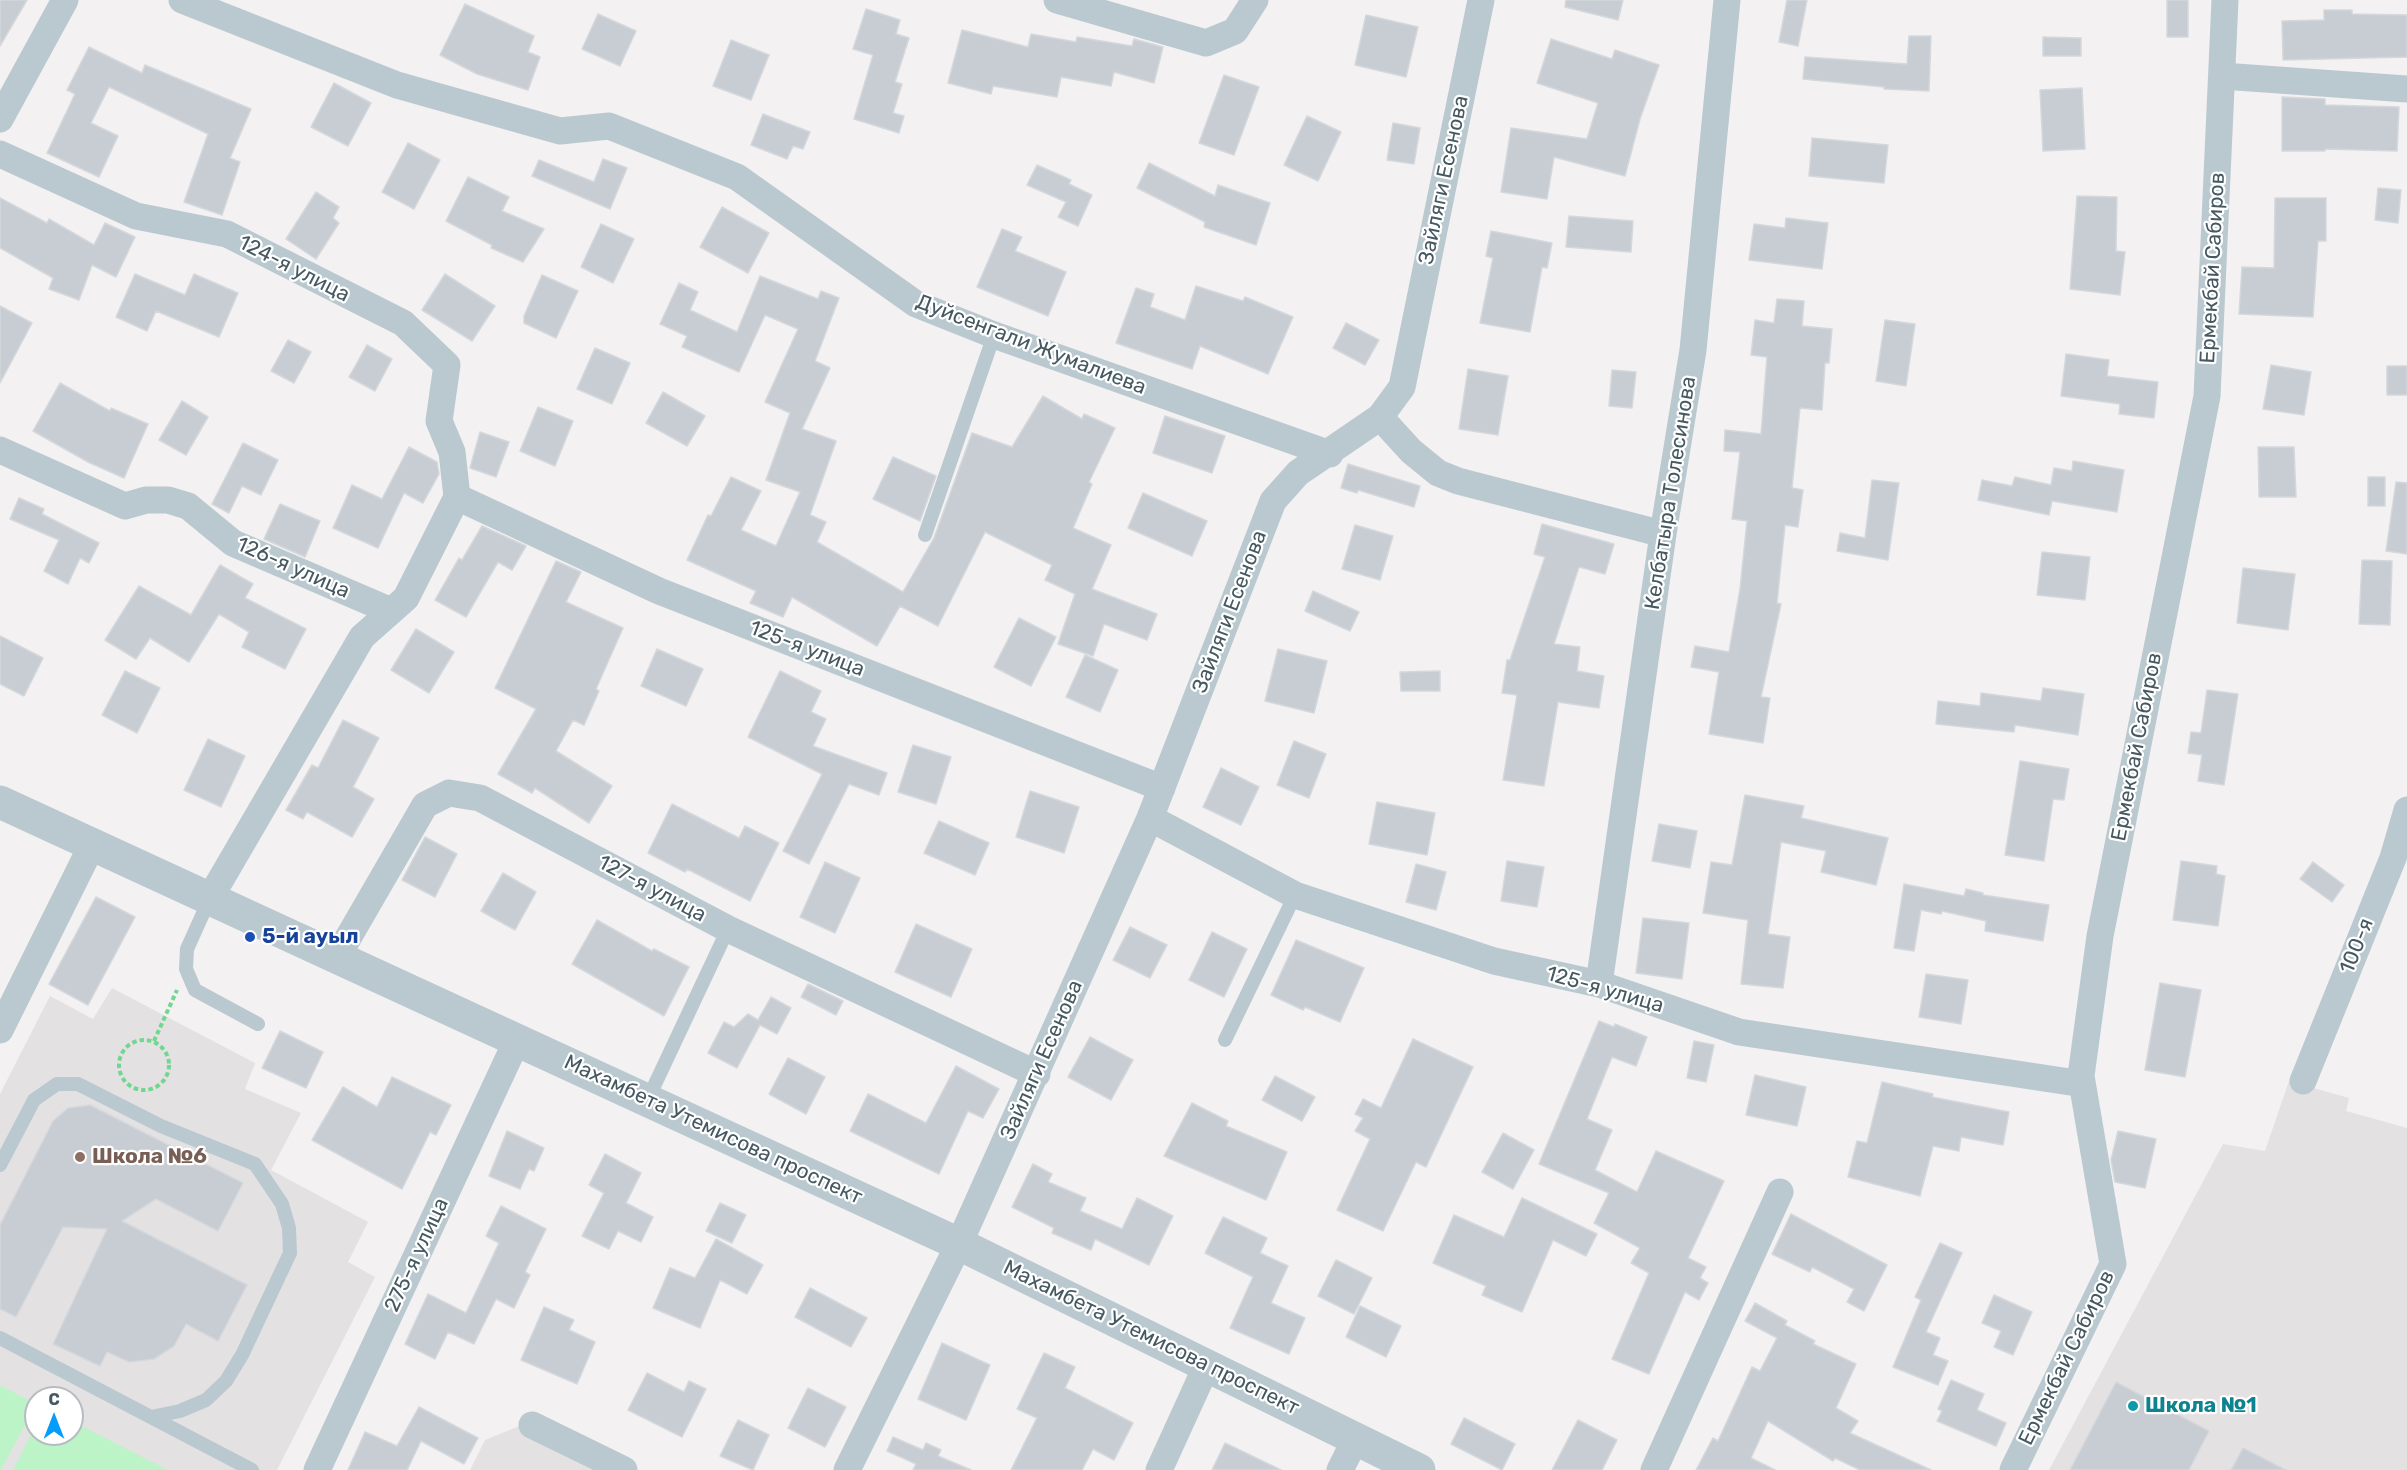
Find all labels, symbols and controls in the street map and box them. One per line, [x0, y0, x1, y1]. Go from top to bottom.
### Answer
street label: Зайляги Есенова [1414, 93, 1474, 267]
street label: Ермекбай Сабиров [2195, 172, 2231, 364]
street label: 124-я улица [234, 230, 354, 308]
street label: Дуйсенгали Жумалиева [912, 289, 1150, 401]
street label: Келбатыра Толесинова [1640, 375, 1702, 611]
street label: Зайляги Есенова [1187, 527, 1273, 697]
street label: 126-я улица [233, 532, 353, 604]
street label: 125-я улица [746, 616, 868, 682]
street label: Ермекбай Сабиров [2106, 651, 2168, 843]
street label: 127-я улица [594, 850, 710, 928]
street label: 100-я [2335, 915, 2379, 977]
place label: 5-й ауыл [262, 924, 359, 950]
marker: 5-й ауыл [243, 930, 257, 944]
street label: 125-я улица [1543, 961, 1667, 1019]
street label: Зайляги Есенова [995, 976, 1089, 1144]
street label: Махамбета Утемисова проспект [560, 1050, 866, 1210]
place label: Школа №6 [92, 1144, 207, 1170]
marker: Школа №6 [73, 1150, 87, 1164]
street label: 275-я улица [380, 1194, 454, 1316]
street label: Махамбета Утемисова проспект [999, 1255, 1303, 1421]
street label: Ермекбай Сабиров [2014, 1267, 2120, 1449]
north arrow [24, 1386, 84, 1446]
text: С [48, 1390, 60, 1409]
place label: Школа №1 [2145, 1393, 2257, 1419]
marker: Школа №1 [2126, 1399, 2140, 1413]

